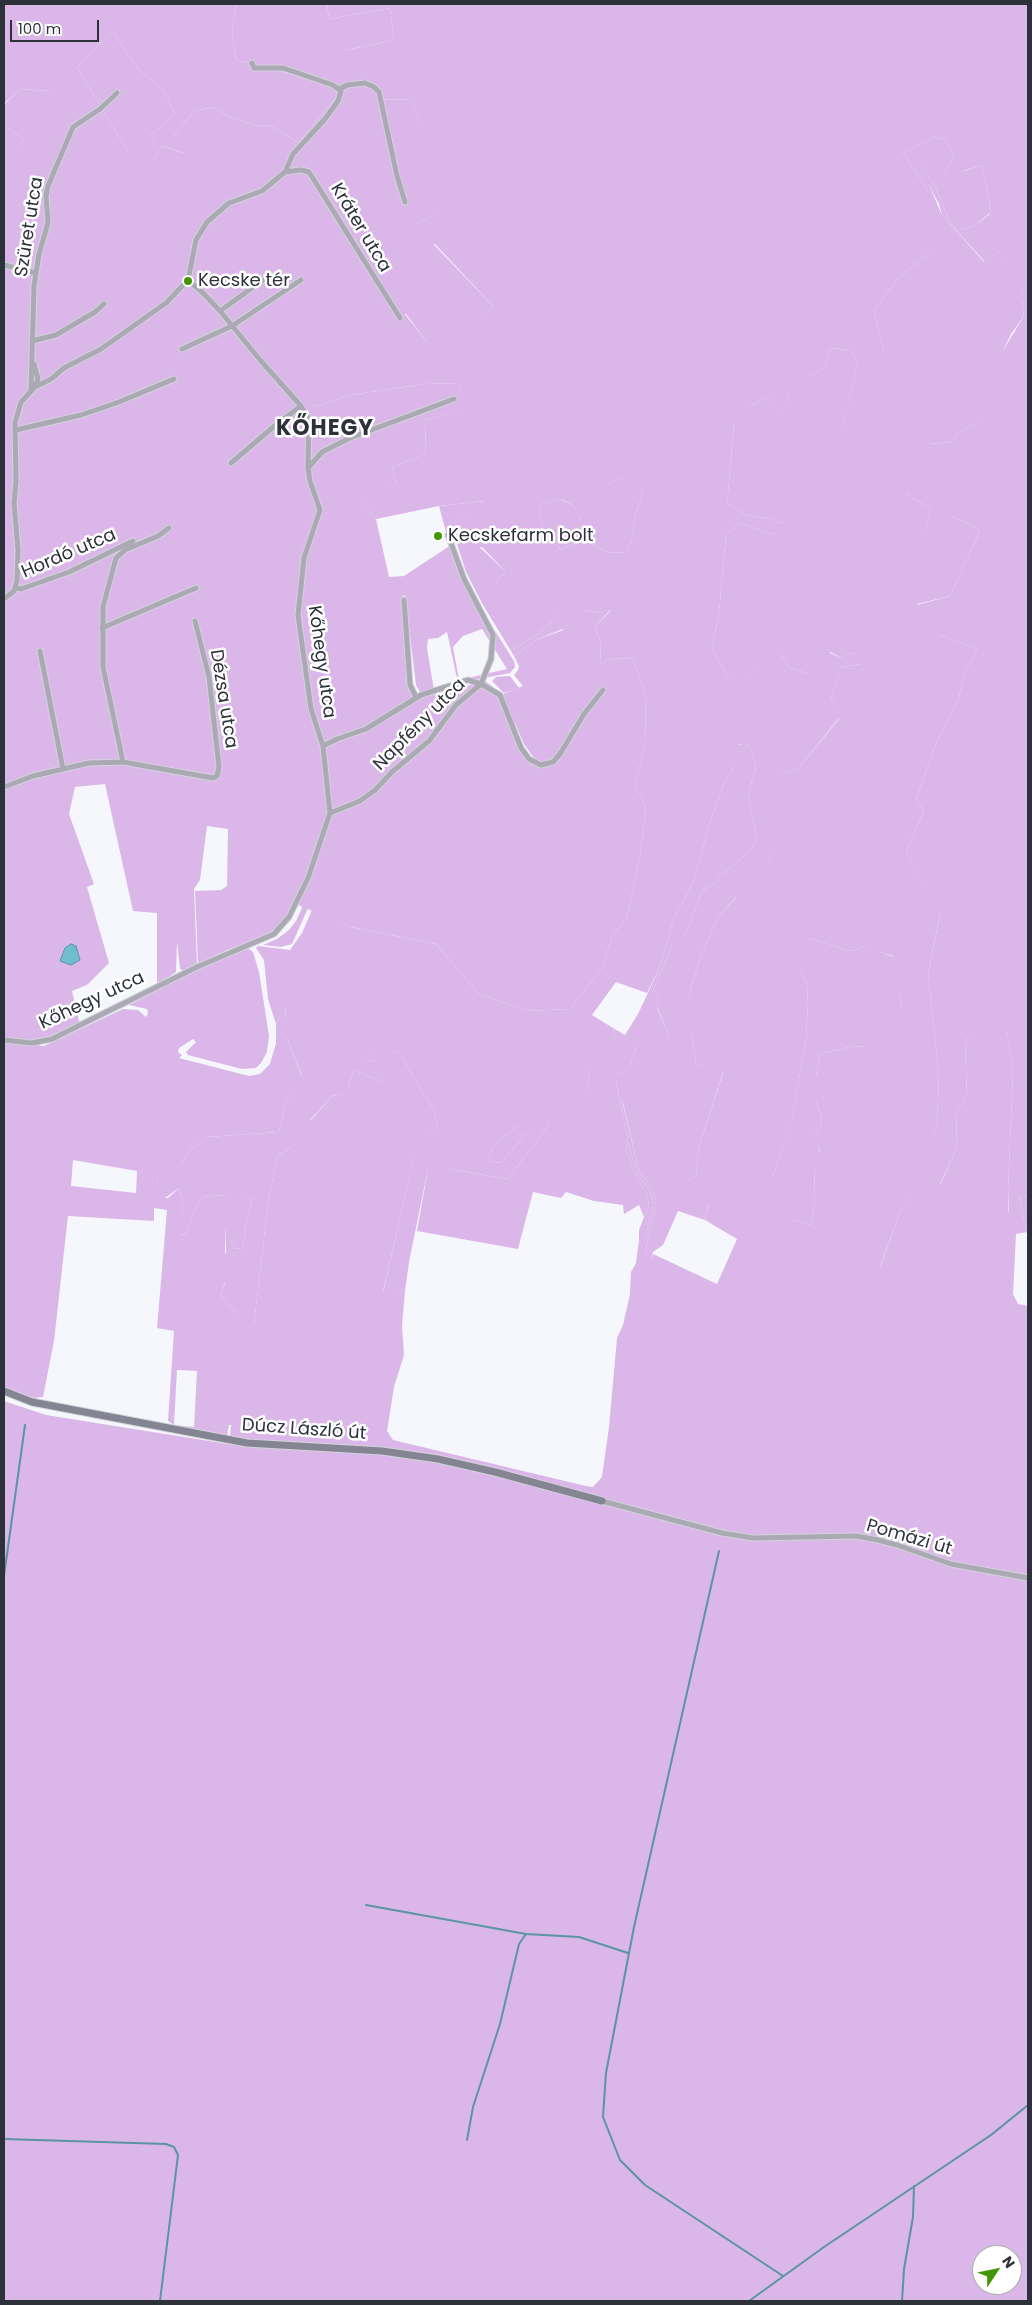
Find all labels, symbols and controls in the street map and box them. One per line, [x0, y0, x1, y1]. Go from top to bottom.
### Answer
scale bar [12, 10, 101, 42]
text: 100 m [18, 18, 61, 39]
street label: Szüret utca [11, 176, 49, 278]
street label: Kráter utca [325, 180, 395, 276]
place label: Kecske tér [198, 270, 290, 292]
marker: Kecske tér [182, 275, 194, 287]
district label: KŐHEGY [275, 416, 375, 442]
street label: Hordó utca [19, 524, 119, 584]
place label: Kecskefarm bolt [448, 525, 594, 547]
marker: Kecskefarm bolt [432, 530, 444, 542]
street label: Kőhegy utca [302, 604, 340, 720]
street label: Dézsa utca [205, 648, 241, 750]
street label: Napfény utca [369, 674, 471, 776]
street label: Kőhegy utca [36, 967, 148, 1035]
street label: Dúcz László út [241, 1415, 367, 1445]
street label: Pomázi út [864, 1515, 954, 1561]
north arrow [972, 2245, 1022, 2295]
text: N [997, 2252, 1020, 2272]

